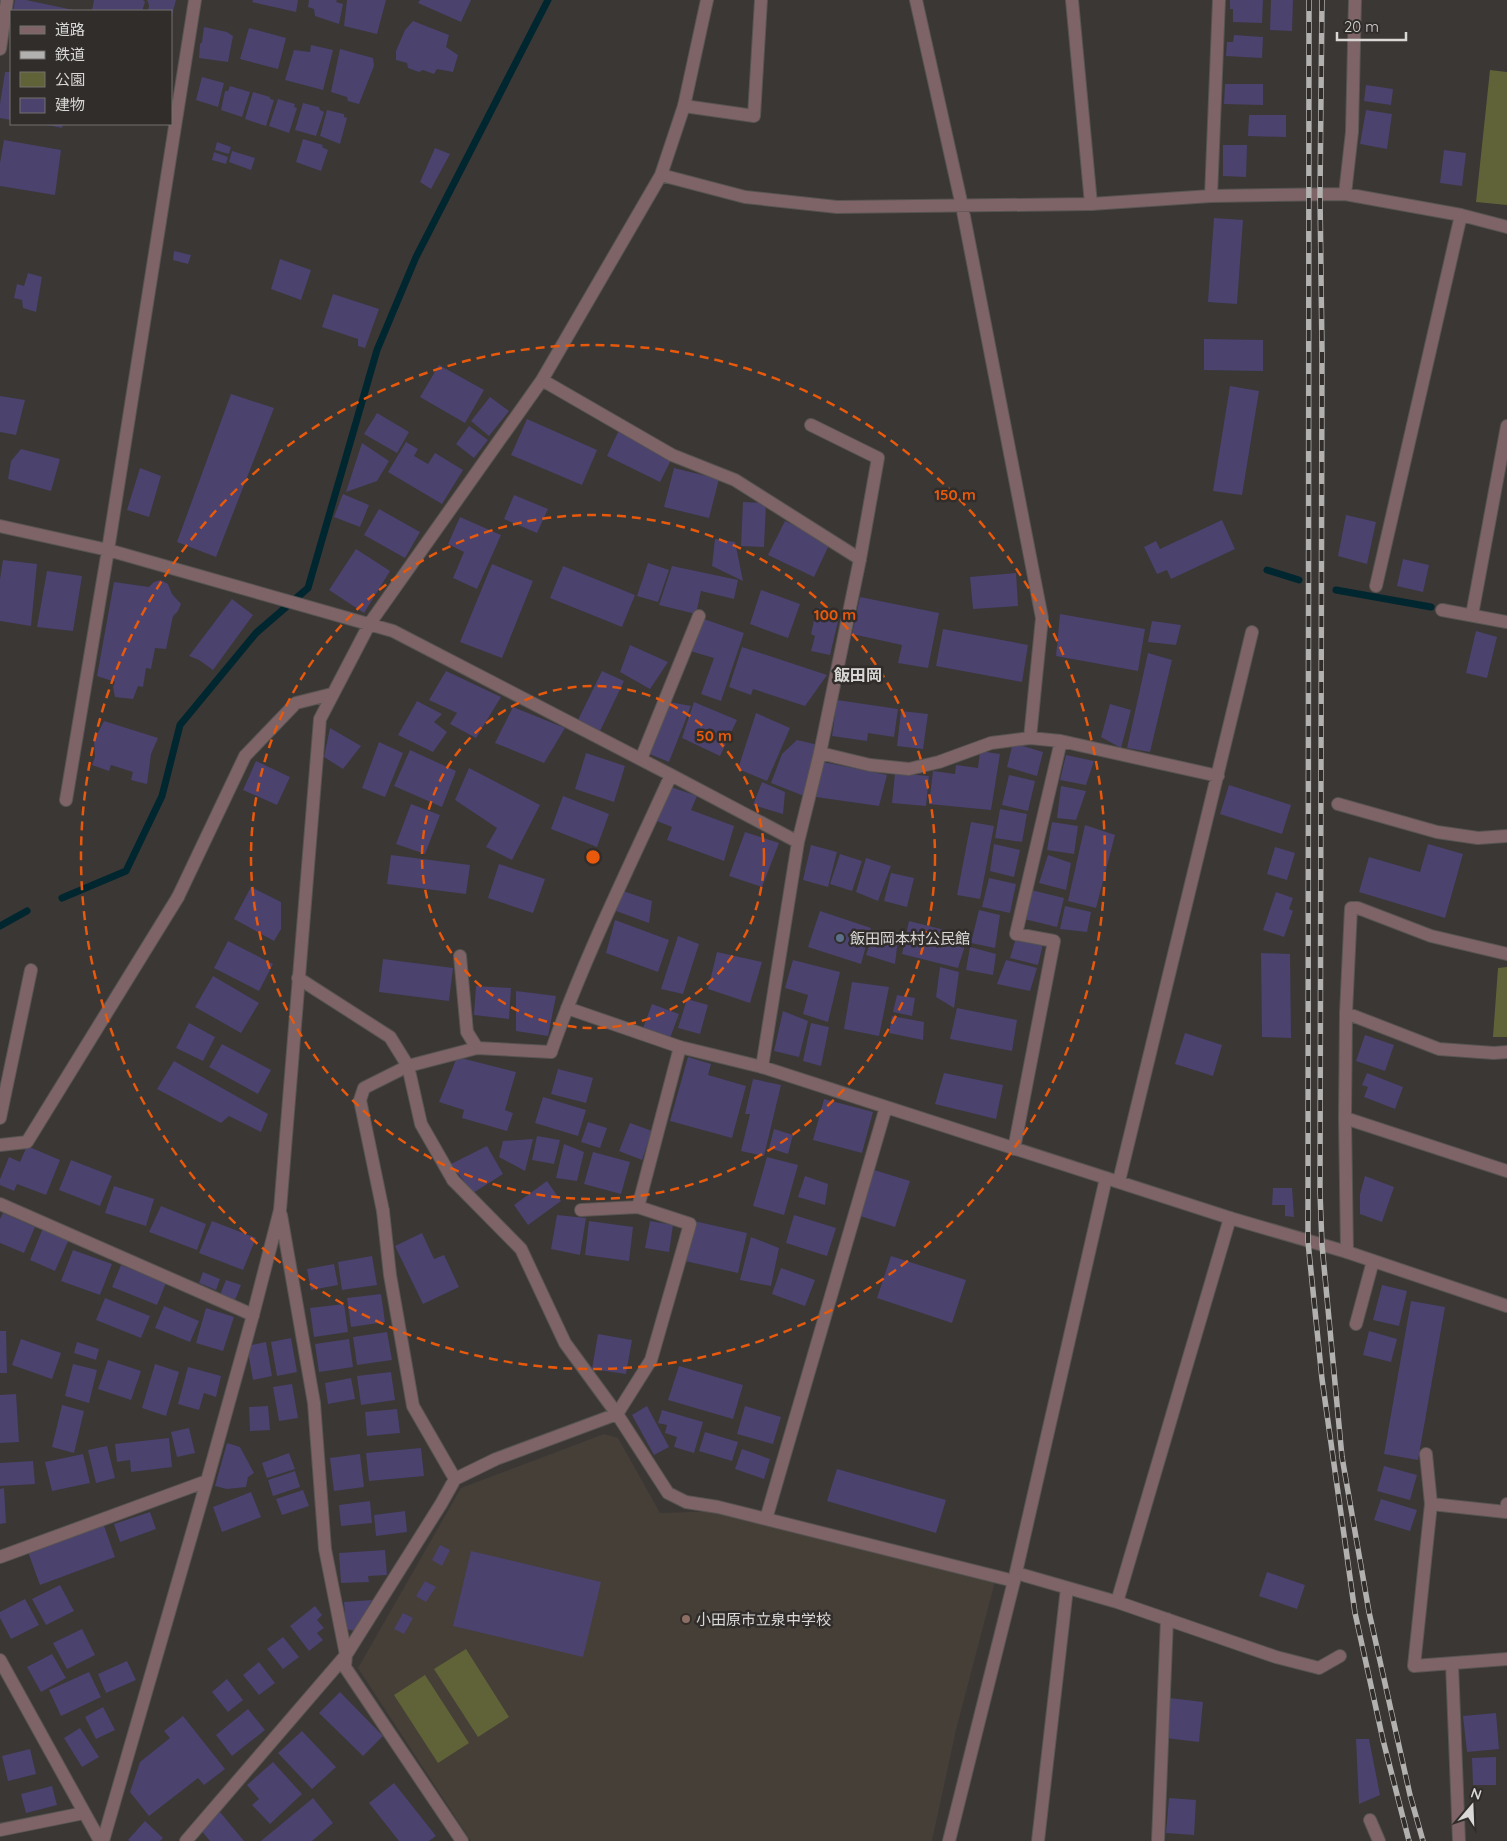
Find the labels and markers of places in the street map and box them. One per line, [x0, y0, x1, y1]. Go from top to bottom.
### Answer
centre of rings [584, 848, 602, 866]
place label: 飯田岡本村公民館 [850, 929, 970, 948]
marker: 飯田岡本村公民館 [834, 932, 846, 944]
place label: 小田原市立泉中学校 [696, 1610, 831, 1629]
marker: 小田原市立泉中学校 [680, 1613, 692, 1625]

